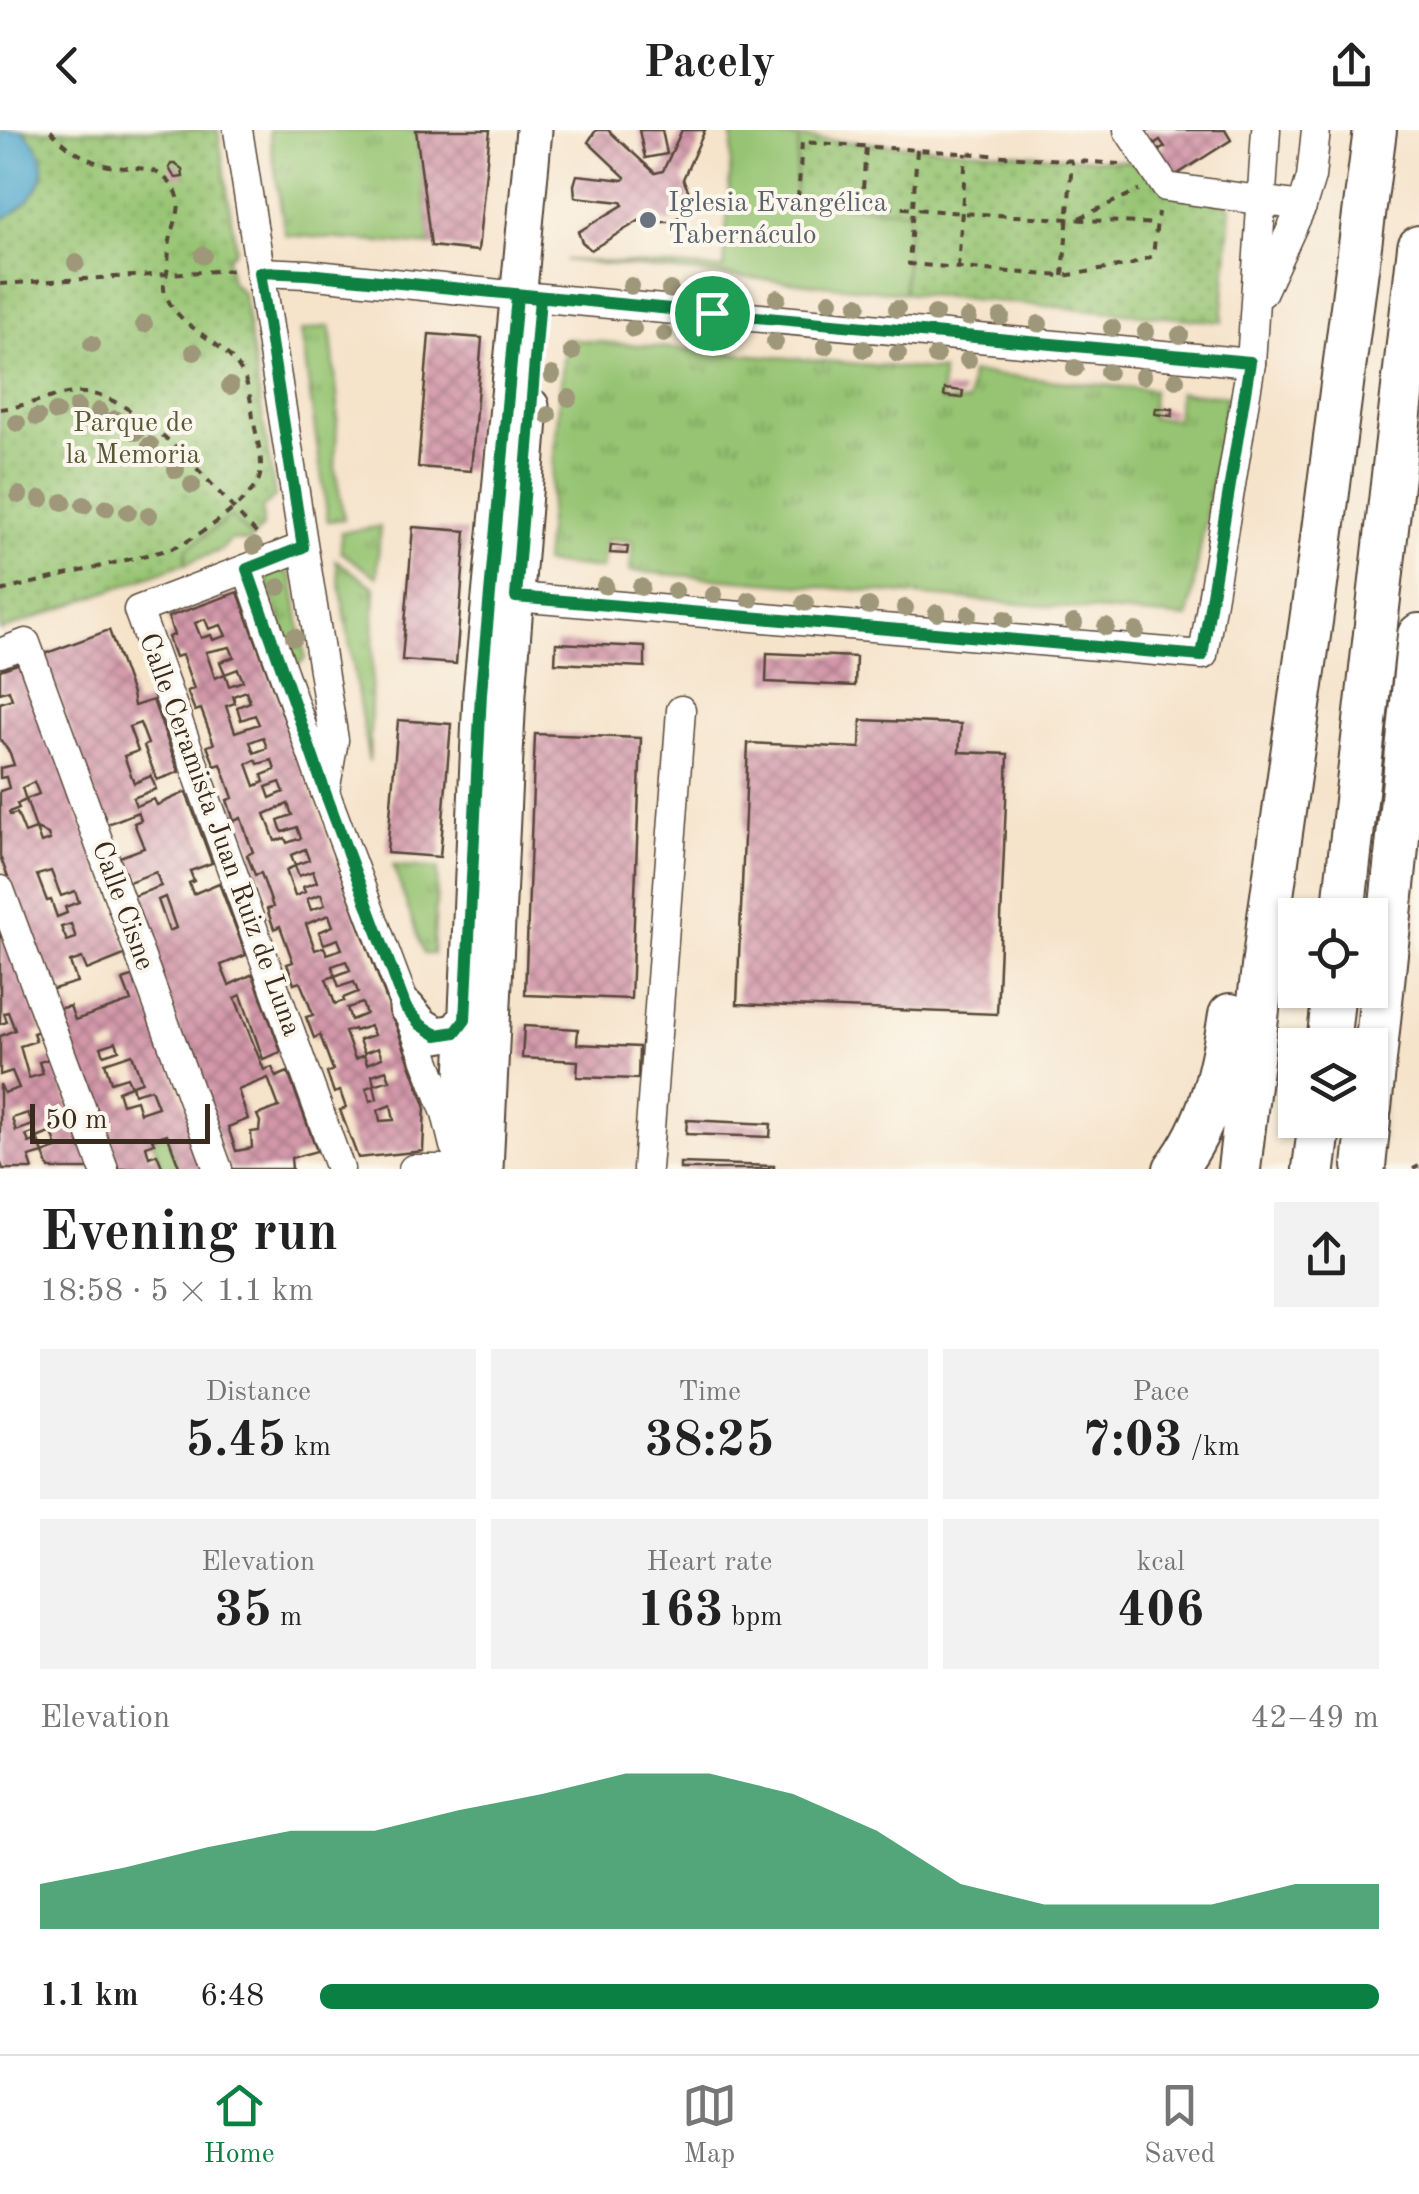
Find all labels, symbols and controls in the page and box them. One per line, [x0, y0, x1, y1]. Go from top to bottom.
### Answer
icon: back [40, 38, 95, 93]
icon: share [1324, 38, 1379, 93]
text: Pacely [643, 42, 776, 87]
place label: Iglesia Evangélica Tabernáculo [668, 190, 888, 250]
marker: Iglesia Evangélica Tabernáculo [637, 209, 659, 231]
pin [670, 271, 755, 356]
icon: arrive [685, 286, 740, 341]
park label: Parque de la Memoria [66, 410, 200, 470]
street label: Calle Ceramista Juan Ruiz de Luna [133, 630, 305, 1040]
street label: Calle Cisne [86, 838, 158, 974]
map controls [1278, 898, 1388, 1138]
button: locate [1278, 898, 1388, 1008]
button: layers [1278, 1028, 1388, 1138]
scale bar [30, 1099, 210, 1144]
text: 50 m [45, 1107, 108, 1135]
button: share [1274, 1202, 1379, 1307]
text: Evening run [40, 1207, 338, 1262]
text: 18:58 · 5 × 1.1 km [40, 1276, 314, 1308]
text: Distance [205, 1379, 311, 1407]
text: Time [678, 1379, 741, 1407]
text: Pace [1132, 1379, 1189, 1407]
text: 5.45 [185, 1417, 286, 1467]
text: 38:25 [644, 1417, 774, 1467]
text: 7:03 [1082, 1417, 1183, 1467]
text: km [286, 1434, 331, 1462]
text: /km [1183, 1434, 1240, 1462]
text: Elevation [201, 1549, 315, 1577]
text: Heart rate [647, 1549, 772, 1577]
text: kcal [1137, 1549, 1185, 1577]
text: 35 [214, 1587, 272, 1637]
text: 163 [637, 1587, 724, 1637]
text: 406 [1117, 1587, 1204, 1637]
text: m [272, 1604, 302, 1632]
text: bpm [724, 1604, 782, 1632]
text: Elevation [40, 1703, 170, 1735]
text: 42–49 m [1251, 1703, 1379, 1735]
text: 1.1 km [40, 1981, 139, 2013]
text: 6:48 [200, 1981, 265, 2013]
tab: Home [204, 2078, 275, 2173]
tab: Map [682, 2078, 737, 2173]
tab: Saved [1144, 2078, 1215, 2173]

